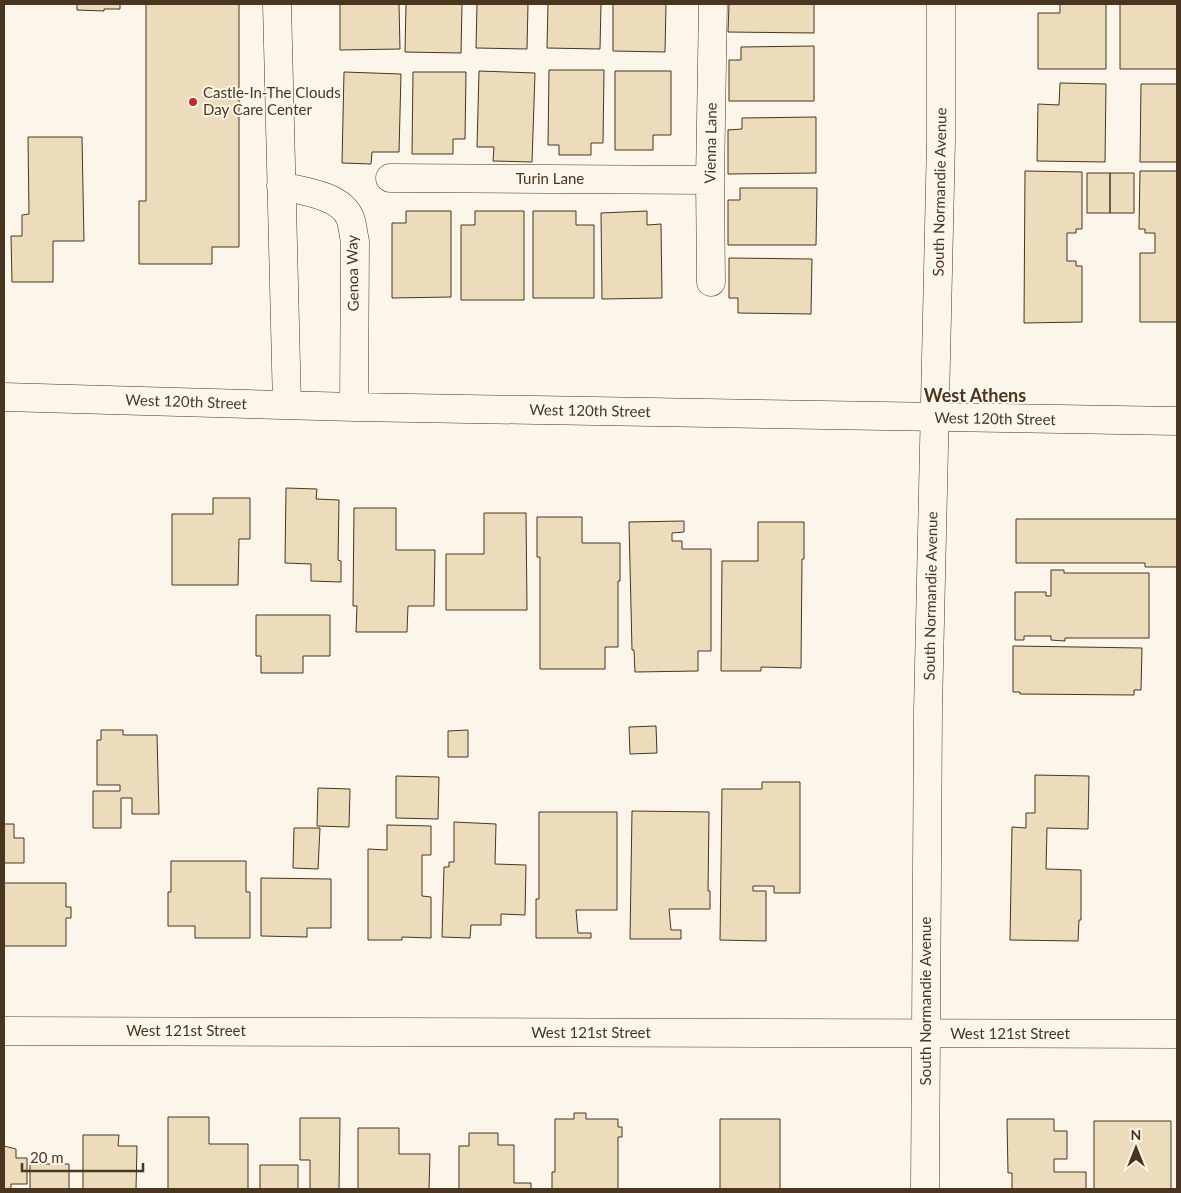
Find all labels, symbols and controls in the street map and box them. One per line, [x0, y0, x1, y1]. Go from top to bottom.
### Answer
place label: Castle-In-The Clouds Day Care Center [203, 83, 341, 118]
marker: Castle-In-The Clouds Day Care Center [187, 96, 199, 108]
street label: Vienna Lane [700, 102, 720, 184]
street label: South Normandie Avenue [929, 107, 949, 277]
street label: Turin Lane [516, 169, 584, 187]
street label: Genoa Way [342, 234, 362, 311]
district label: West Athens [924, 384, 1026, 406]
street label: West 120th Street [125, 390, 248, 412]
street label: West 120th Street [529, 400, 652, 420]
street label: West 120th Street [934, 408, 1057, 428]
street label: South Normandie Avenue [920, 511, 940, 681]
street label: South Normandie Avenue [916, 917, 934, 1085]
street label: West 121st Street [126, 1021, 246, 1039]
street label: West 121st Street [531, 1023, 651, 1041]
street label: West 121st Street [950, 1024, 1070, 1042]
north arrow [1111, 1123, 1161, 1173]
text: N [1131, 1126, 1141, 1143]
scale bar [22, 1140, 144, 1172]
text: 20 m [30, 1148, 64, 1166]

